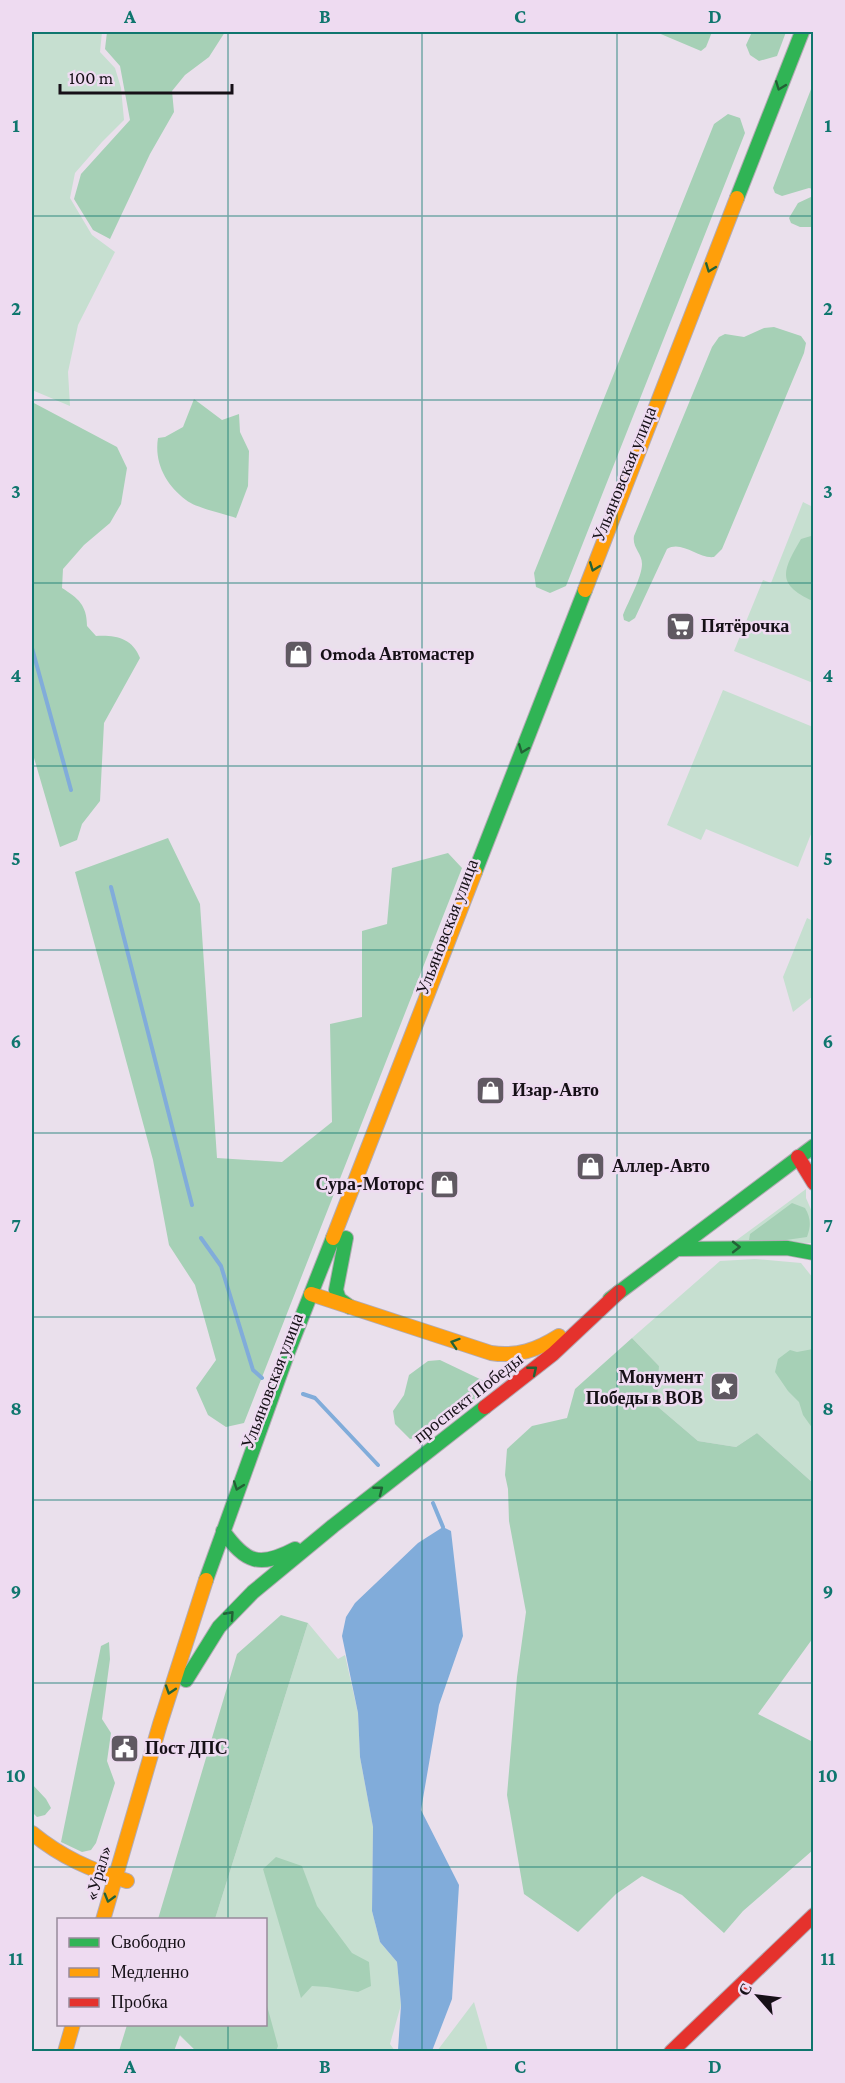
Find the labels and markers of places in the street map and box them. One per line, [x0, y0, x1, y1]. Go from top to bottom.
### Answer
supermarket icon: Пятёрочка [664, 610, 696, 642]
place label: Пятёрочка [701, 616, 789, 636]
shop icon: Omoda Автомастер [283, 638, 315, 670]
place label: Omoda Автомастер [320, 644, 475, 664]
shop icon: Изар-Авто [475, 1074, 507, 1106]
place label: Изар-Авто [512, 1080, 599, 1100]
shop icon: Аллер-Авто [575, 1150, 607, 1182]
place label: Аллер-Авто [612, 1156, 710, 1176]
shop icon: Сура-Моторс [429, 1168, 461, 1200]
place label: Сура-Моторс [315, 1174, 424, 1194]
place label: Монумент Победы в ВОВ [586, 1367, 703, 1408]
place icon: Монумент Победы в ВОВ [708, 1371, 740, 1403]
public building icon: Пост ДПС [108, 1732, 140, 1764]
place label: Пост ДПС [145, 1738, 228, 1758]

